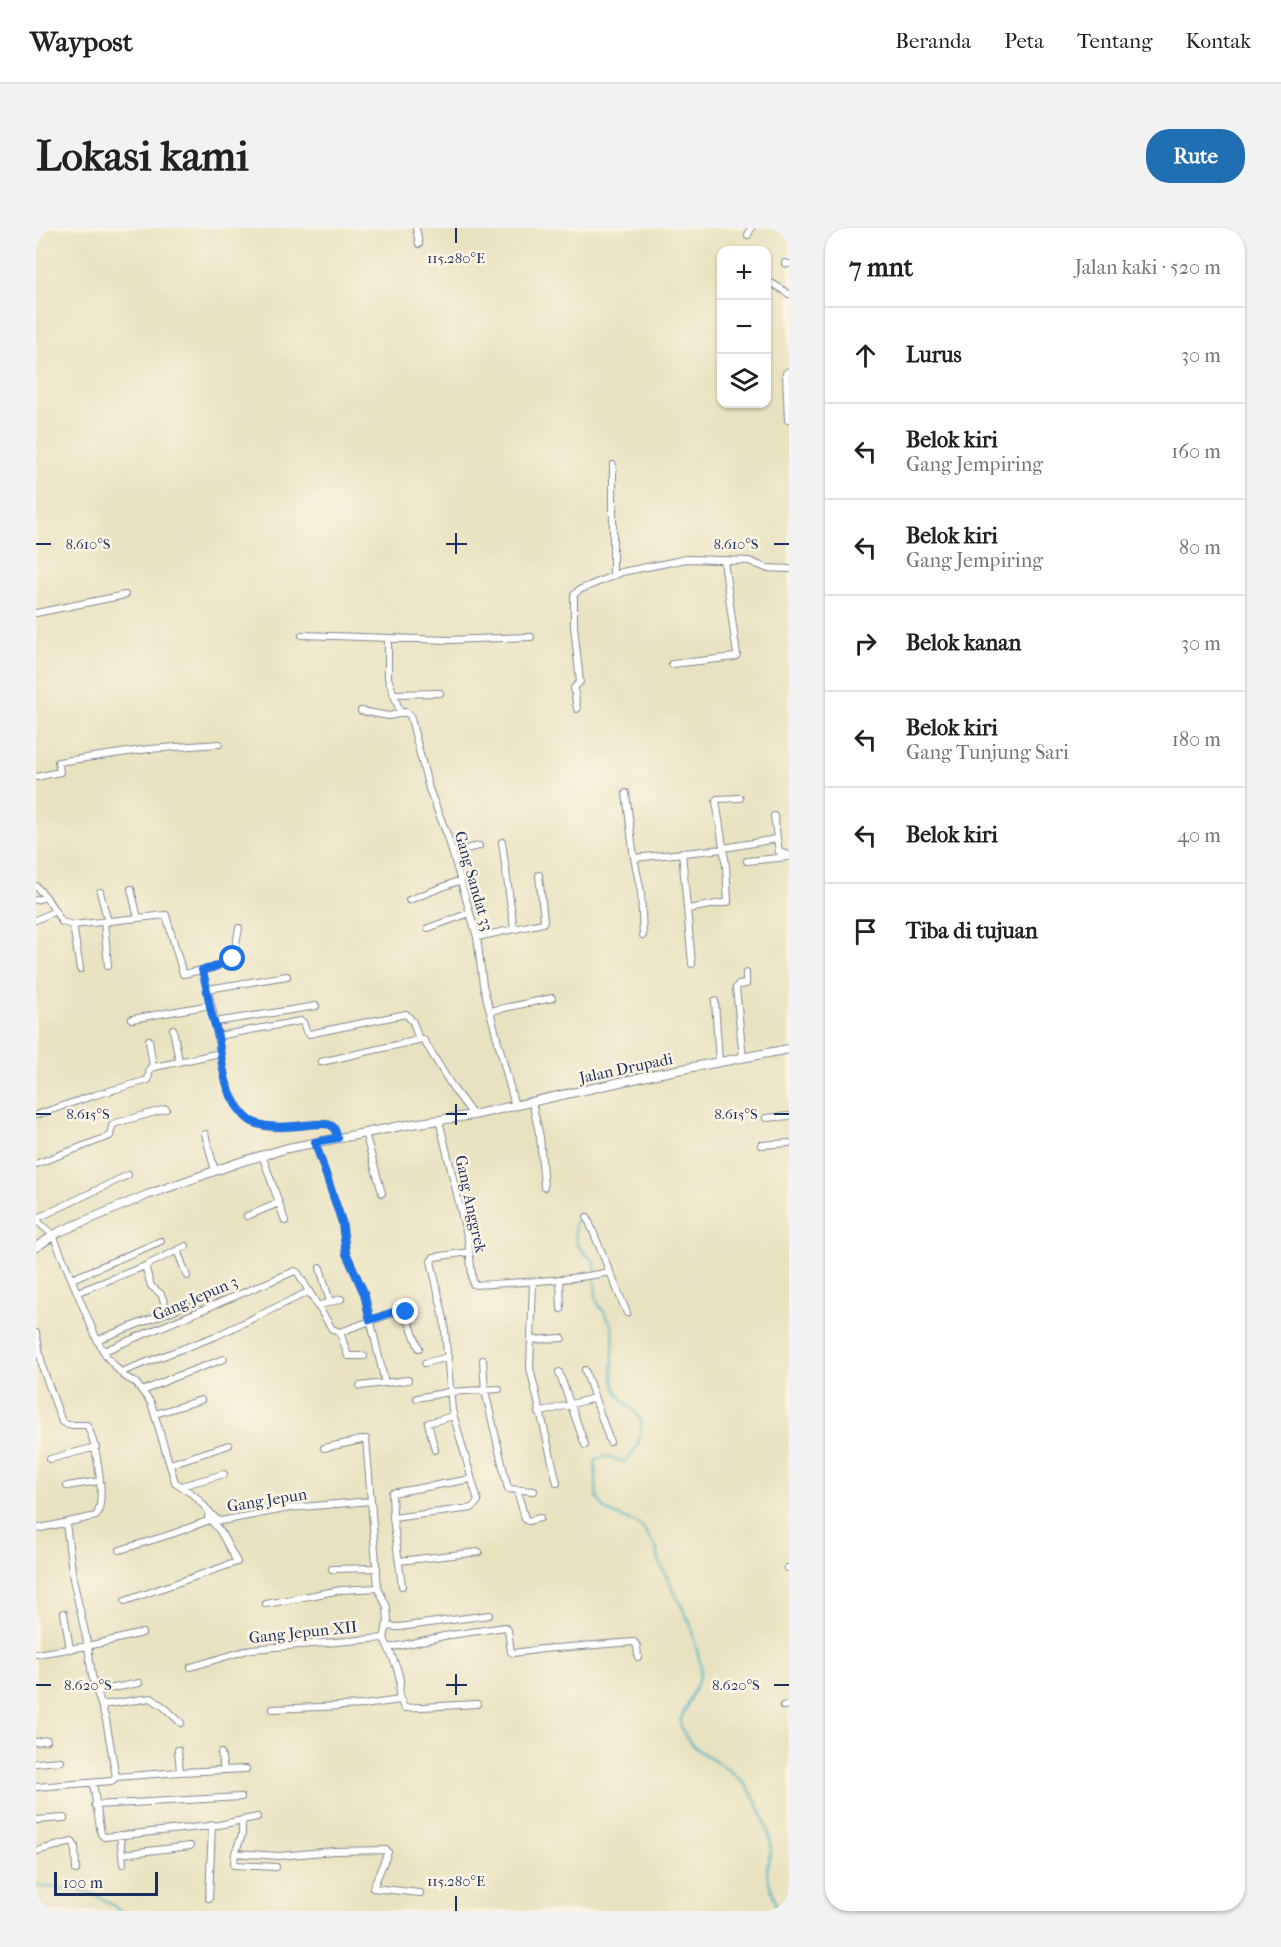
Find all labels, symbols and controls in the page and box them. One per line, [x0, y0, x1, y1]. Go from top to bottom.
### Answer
text: Waypost [30, 25, 133, 58]
text: Beranda [895, 29, 971, 53]
text: Peta [1004, 29, 1044, 53]
text: Tentang [1077, 29, 1153, 53]
text: Kontak [1186, 29, 1251, 53]
button: Rute [1146, 129, 1245, 183]
text: Lokasi kami [36, 132, 249, 181]
map controls [717, 246, 771, 408]
button: + [717, 246, 771, 300]
text: 115.280°E [427, 249, 485, 267]
text: 7 mnt [849, 252, 913, 283]
text: Jalan kaki · 520 m [1075, 256, 1221, 279]
button: − [717, 300, 771, 354]
icon: ahead [849, 339, 882, 372]
text: Lurus [906, 342, 962, 368]
text: 30 m [1181, 344, 1221, 367]
button: layers [717, 354, 771, 408]
text: Belok kiri [906, 427, 998, 453]
icon: left [849, 435, 882, 468]
text: 160 m [1171, 440, 1221, 463]
text: Gang Jempiring [906, 453, 1043, 476]
text: Belok kiri [906, 523, 998, 549]
icon: left [849, 531, 882, 564]
text: 8.610°S [65, 535, 111, 553]
text: 8.610°S [713, 535, 759, 553]
text: 80 m [1179, 536, 1221, 559]
text: Gang Jempiring [906, 549, 1043, 572]
icon: right [849, 627, 882, 660]
text: Belok kanan [906, 630, 1021, 656]
text: 30 m [1181, 632, 1221, 655]
text: Belok kiri [906, 715, 998, 741]
icon: left [849, 723, 882, 756]
text: 180 m [1172, 728, 1221, 751]
text: Gang Tunjung Sari [906, 741, 1069, 764]
icon: left [849, 819, 882, 852]
text: Belok kiri [906, 822, 998, 848]
text: 40 m [1177, 824, 1221, 847]
street label: Gang Sandat 33 [451, 829, 497, 933]
icon: arrive [849, 915, 882, 948]
text: Tiba di tujuan [906, 918, 1038, 944]
route start [219, 945, 245, 971]
street label: Jalan Drupadi [575, 1049, 675, 1088]
text: 8.615°S [66, 1105, 110, 1123]
text: 8.615°S [714, 1105, 758, 1123]
street label: Gang Anggrek [451, 1153, 491, 1255]
street label: Gang Jepun 3 [150, 1272, 240, 1324]
route end [392, 1298, 418, 1324]
street label: Gang Jepun [226, 1484, 309, 1516]
street label: Gang Jepun XII [248, 1617, 358, 1647]
text: 8.620°S [64, 1676, 112, 1694]
text: 8.620°S [712, 1676, 760, 1694]
scale bar [54, 1869, 158, 1896]
text: 115.280°E [427, 1872, 485, 1890]
text: 100 m [63, 1873, 103, 1892]

